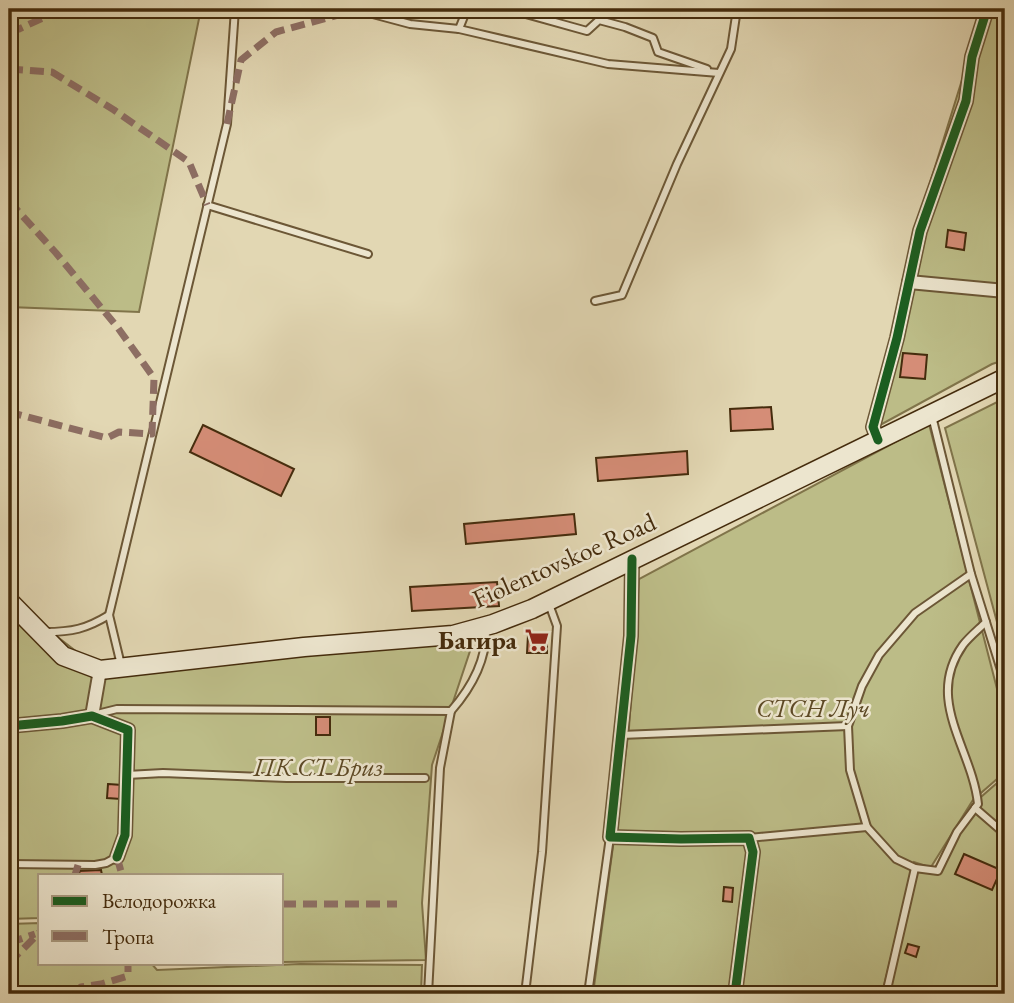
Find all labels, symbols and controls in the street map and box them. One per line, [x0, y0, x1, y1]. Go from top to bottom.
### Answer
street label: Fiolentovskoe Road [467, 504, 662, 616]
place label: Багира [438, 623, 518, 657]
supermarket icon: Багира [523, 626, 551, 654]
park label: СТСН Луч [756, 691, 870, 725]
park label: ПК СТ Бриз [252, 750, 383, 784]
legend [38, 874, 284, 964]
text: Велодорожка [102, 887, 217, 914]
text: Тропа [102, 923, 155, 950]

